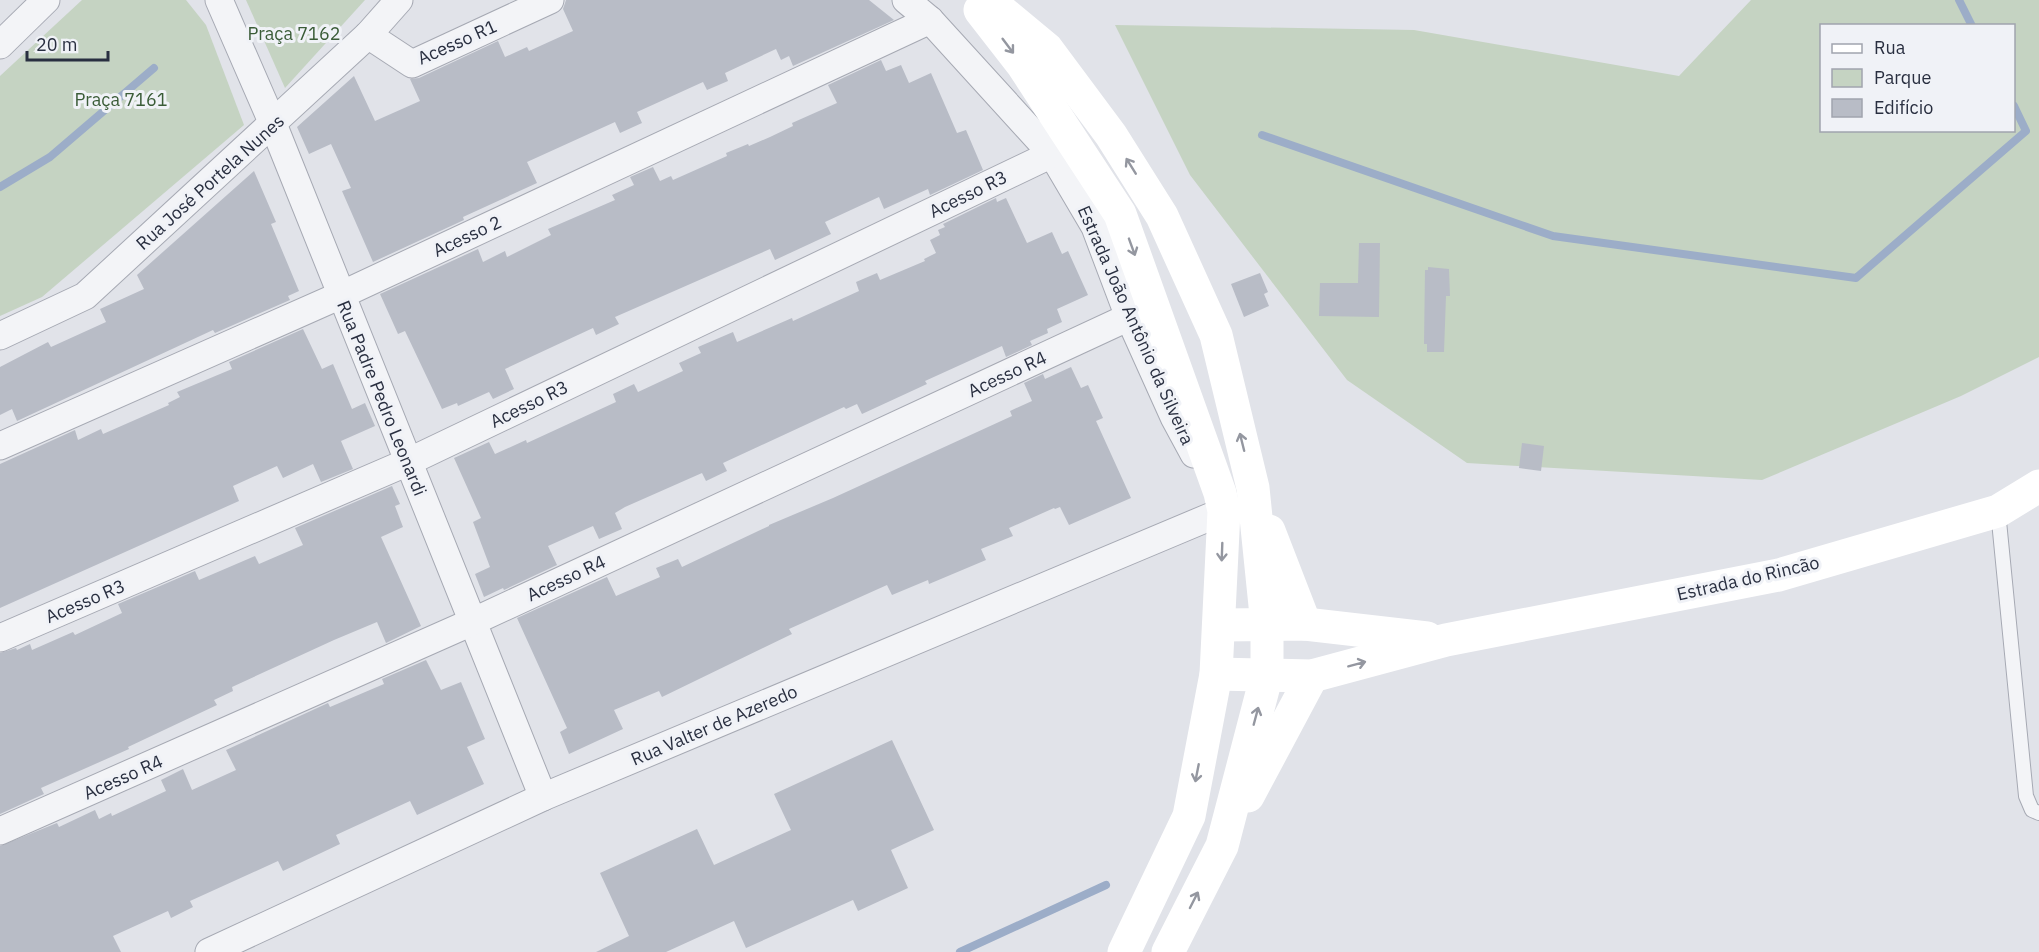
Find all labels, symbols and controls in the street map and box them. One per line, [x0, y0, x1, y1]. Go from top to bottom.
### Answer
street label: Acesso R1 [414, 14, 500, 70]
park label: Praça 7162 [248, 22, 341, 45]
scale bar [27, 24, 108, 62]
legend [1820, 24, 2015, 132]
text: 20 m [36, 33, 78, 56]
text: Rua [1874, 36, 1906, 59]
one-way arrow [1002, 37, 1014, 53]
text: Parque [1874, 66, 1932, 89]
park label: Praça 7161 [75, 88, 168, 111]
text: Edifício [1874, 96, 1933, 119]
street label: Rua José Portela Nunes [131, 109, 289, 255]
one-way arrow [1124, 158, 1136, 175]
street label: Acesso R3 [925, 165, 1011, 223]
street label: Estrada João Antônio da Silveira [1073, 202, 1199, 449]
street label: Acesso 2 [429, 210, 505, 262]
one-way arrow [1127, 237, 1138, 256]
street label: Rua Padre Pedro Leonardi [332, 297, 432, 499]
street label: Acesso R4 [964, 346, 1050, 402]
street label: Acesso R3 [486, 375, 572, 433]
one-way arrow [1236, 433, 1248, 452]
one-way arrow [1217, 542, 1228, 562]
street label: Acesso R4 [523, 550, 609, 606]
street label: Estrada do Rincão [1674, 550, 1822, 606]
street label: Acesso R3 [42, 574, 128, 628]
one-way arrow [1347, 657, 1366, 669]
street label: Rua Valter de Azeredo [627, 680, 801, 770]
one-way arrow [1251, 707, 1263, 726]
street label: Acesso R4 [80, 749, 166, 805]
one-way arrow [1191, 762, 1202, 782]
one-way arrow [1189, 891, 1201, 909]

